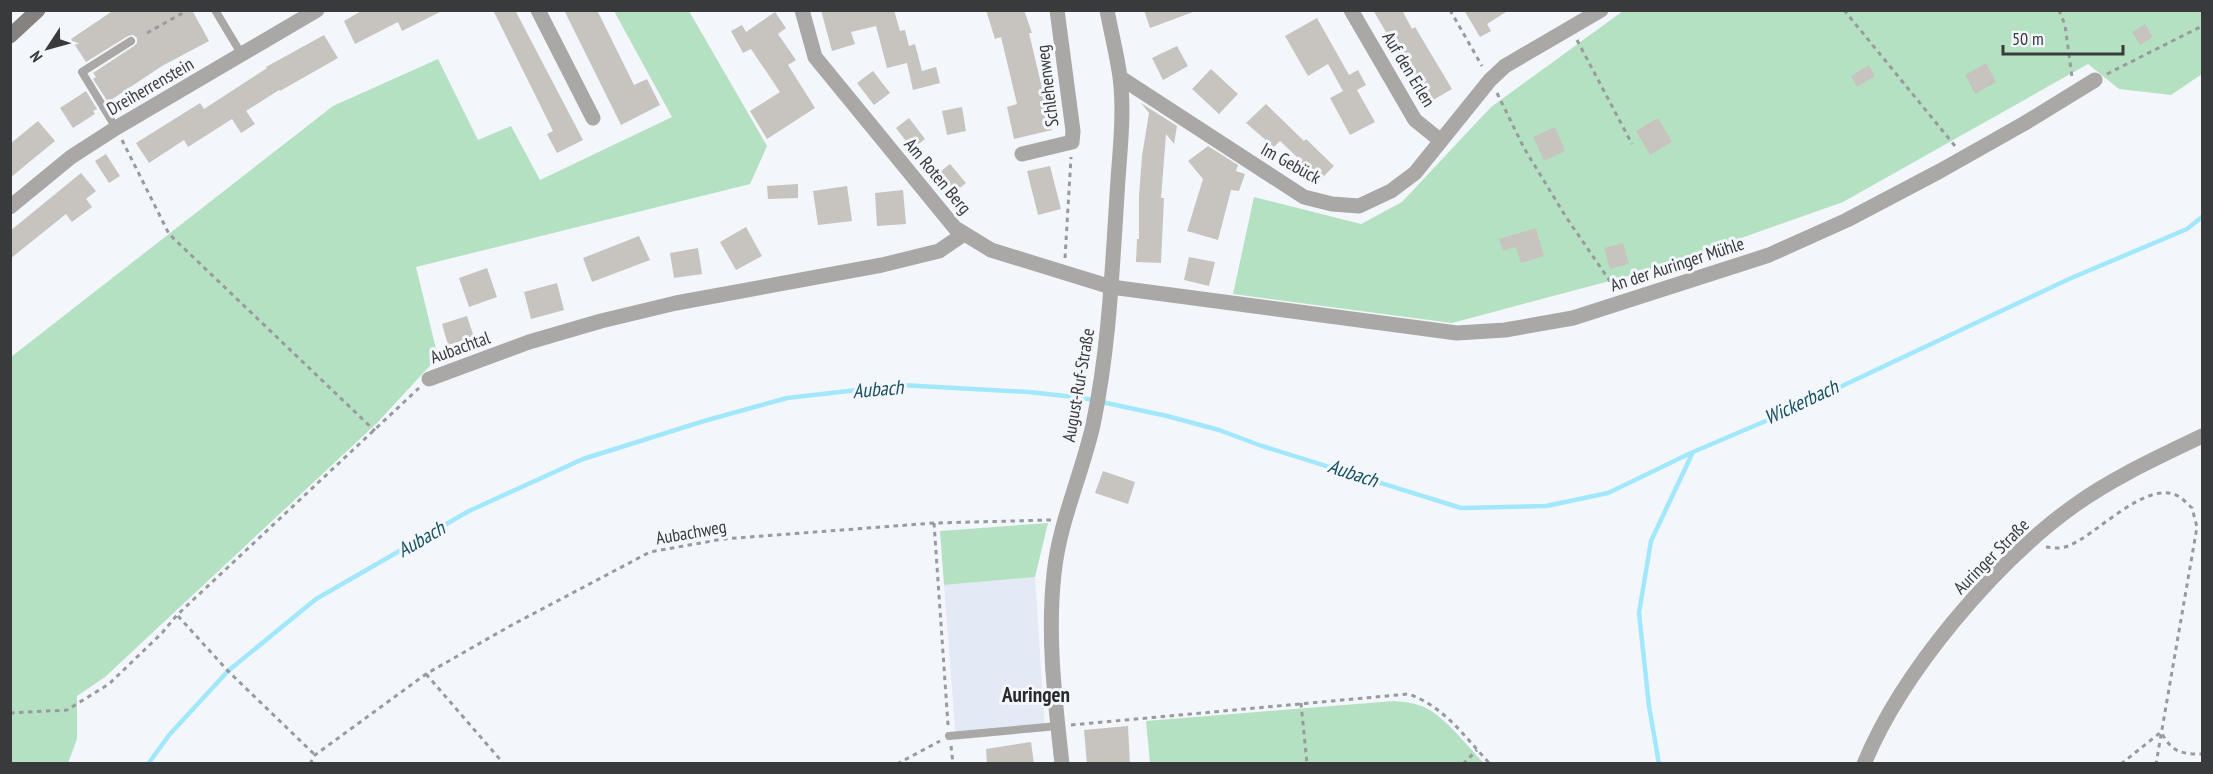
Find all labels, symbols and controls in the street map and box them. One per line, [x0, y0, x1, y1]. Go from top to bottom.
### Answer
north arrow [18, 18, 78, 78]
scale bar [2003, 18, 2123, 56]
street label: Auf den Erlen [1378, 27, 1440, 111]
text: 50 m [2012, 27, 2044, 50]
street label: Schlehenweg [1031, 44, 1063, 128]
text: N [25, 47, 46, 66]
street label: Dreiherrenstein [102, 52, 198, 120]
street label: Am Roten Berg [900, 133, 976, 219]
street label: Im Gebück [1257, 137, 1325, 189]
street label: An der Auringer Mühle [1607, 231, 1747, 297]
street label: Aubachtal [427, 325, 494, 368]
street label: August-Ruf-Straße [1057, 326, 1099, 444]
water label: Wickerbach [1760, 373, 1843, 430]
water label: Aubach [852, 374, 906, 404]
water label: Aubach [1325, 453, 1382, 494]
street label: Auringer Straße [1948, 513, 2034, 599]
water label: Aubach [393, 514, 451, 563]
street label: Aubachweg [654, 514, 728, 550]
district label: Auringen [1001, 681, 1070, 708]

